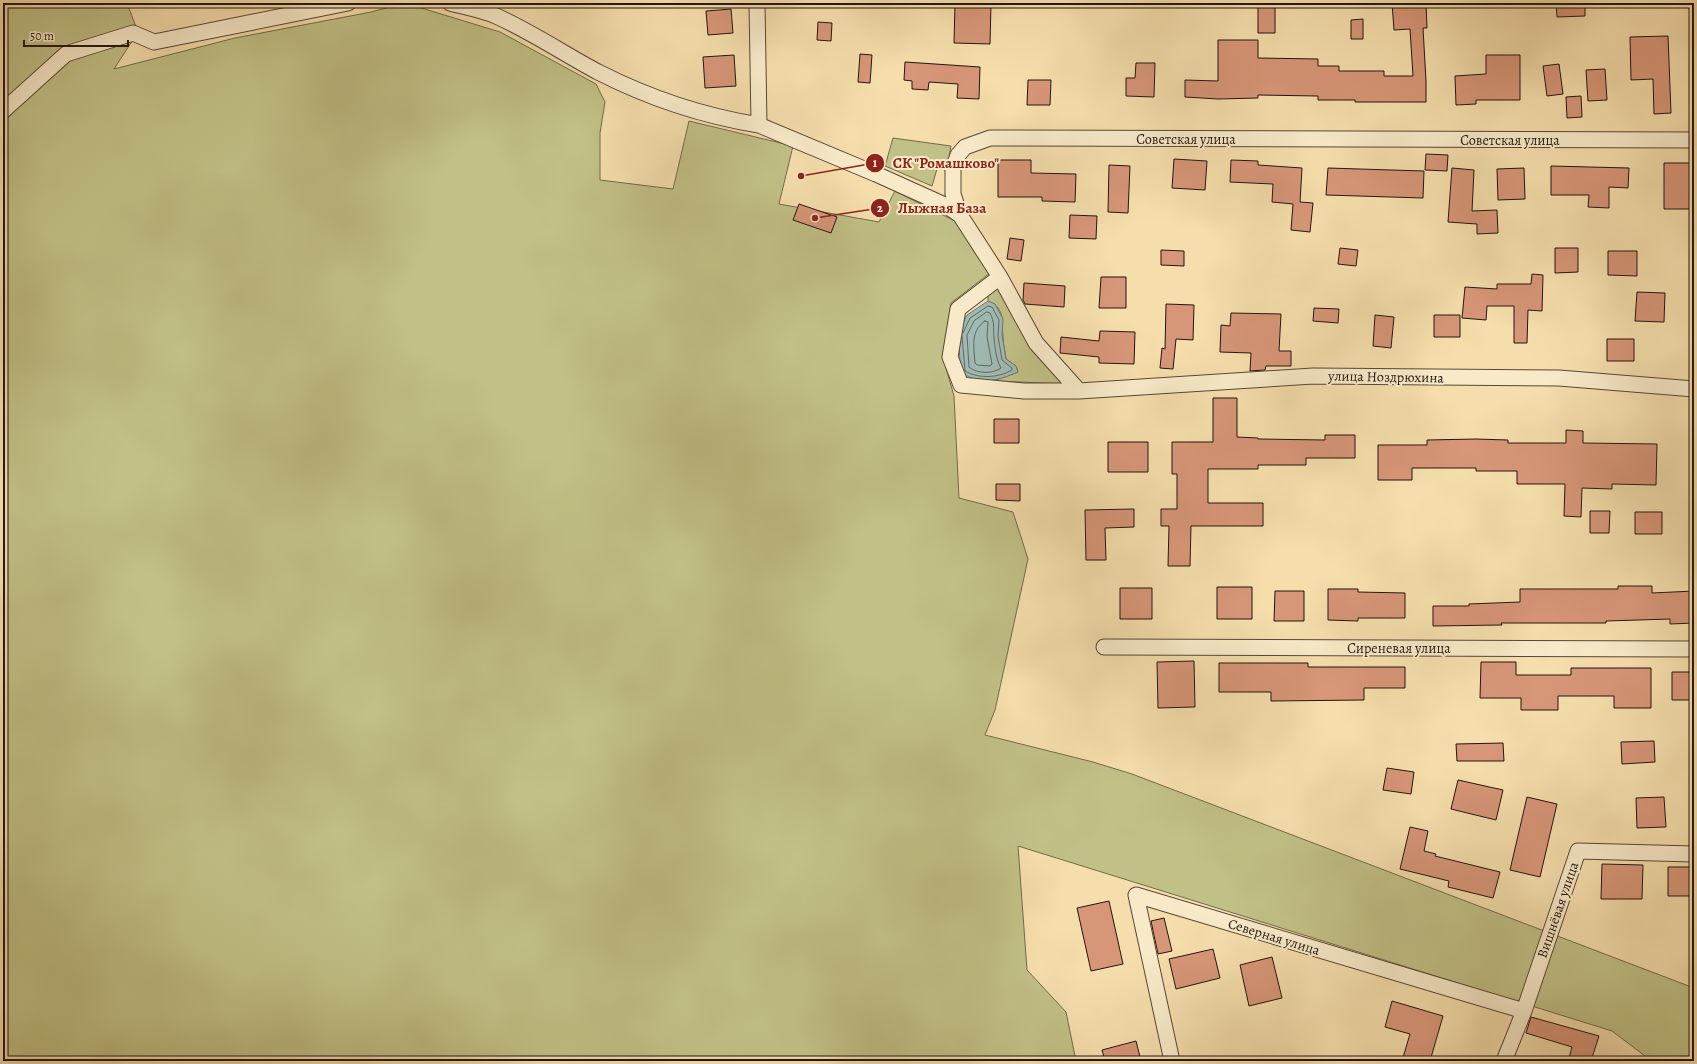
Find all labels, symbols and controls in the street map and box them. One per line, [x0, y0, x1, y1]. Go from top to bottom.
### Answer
scale bar [24, 22, 128, 48]
text: 50 m [30, 28, 54, 44]
street label: Советская улица [1136, 130, 1236, 149]
street label: Советская улица [1460, 131, 1560, 150]
callout: СК "Ромашково" [865, 149, 1008, 176]
text: СК "Ромашково" [893, 153, 999, 173]
text: 1 [873, 155, 878, 171]
callout: Лыжная База [870, 195, 994, 222]
text: Лыжная База [898, 198, 987, 218]
text: 2 [877, 200, 883, 216]
street label: улица Ноздрюхина [1327, 366, 1445, 388]
street label: Сиреневая улица [1347, 639, 1451, 658]
street label: Вишнёвая улица [1533, 859, 1584, 961]
street label: Северная улица [1226, 914, 1323, 960]

